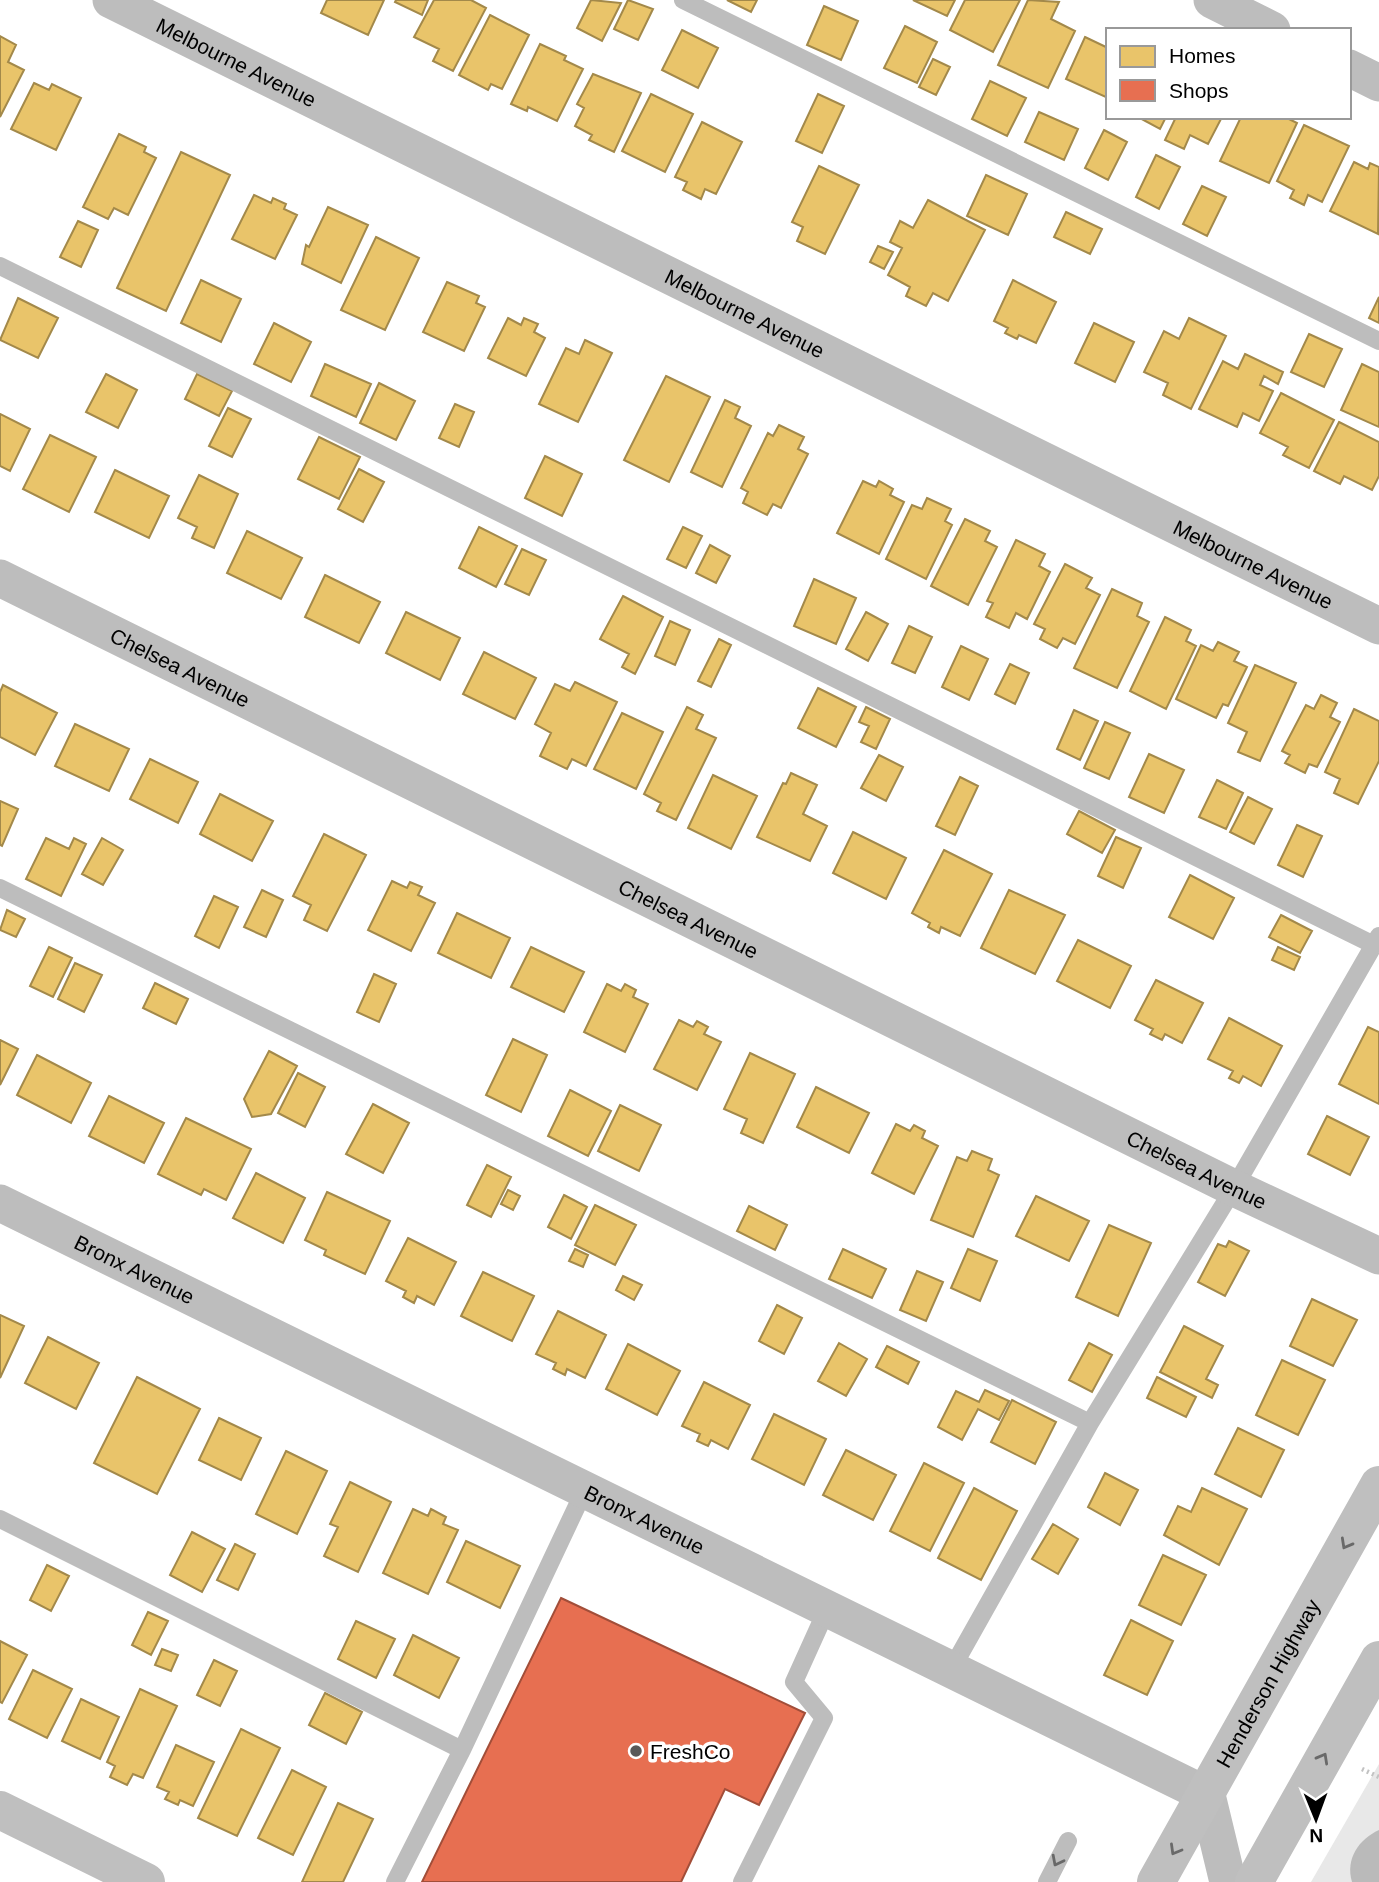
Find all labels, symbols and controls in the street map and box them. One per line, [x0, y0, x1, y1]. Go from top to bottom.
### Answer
street label: Melbourne Avenue [153, 13, 320, 111]
legend [1106, 28, 1351, 119]
text: Homes [1169, 44, 1236, 67]
text: Shops [1169, 79, 1229, 102]
street label: Melbourne Avenue [661, 264, 828, 362]
street label: Melbourne Avenue [1170, 515, 1337, 613]
street label: Chelsea Avenue [107, 623, 254, 711]
street label: Chelsea Avenue [615, 874, 762, 962]
street label: Chelsea Avenue [1123, 1125, 1270, 1213]
street label: Bronx Avenue [71, 1230, 198, 1308]
street label: Bronx Avenue [581, 1480, 708, 1558]
one-way arrow [1341, 1537, 1354, 1550]
street label: Henderson Highway [1211, 1595, 1324, 1771]
place label: FreshCo [650, 1740, 731, 1763]
marker: FreshCo [628, 1743, 644, 1759]
one-way arrow [1315, 1753, 1328, 1766]
north arrow [1281, 1784, 1351, 1854]
text: N [1309, 1825, 1323, 1846]
one-way arrow [1170, 1842, 1183, 1855]
one-way arrow [1052, 1854, 1066, 1867]

